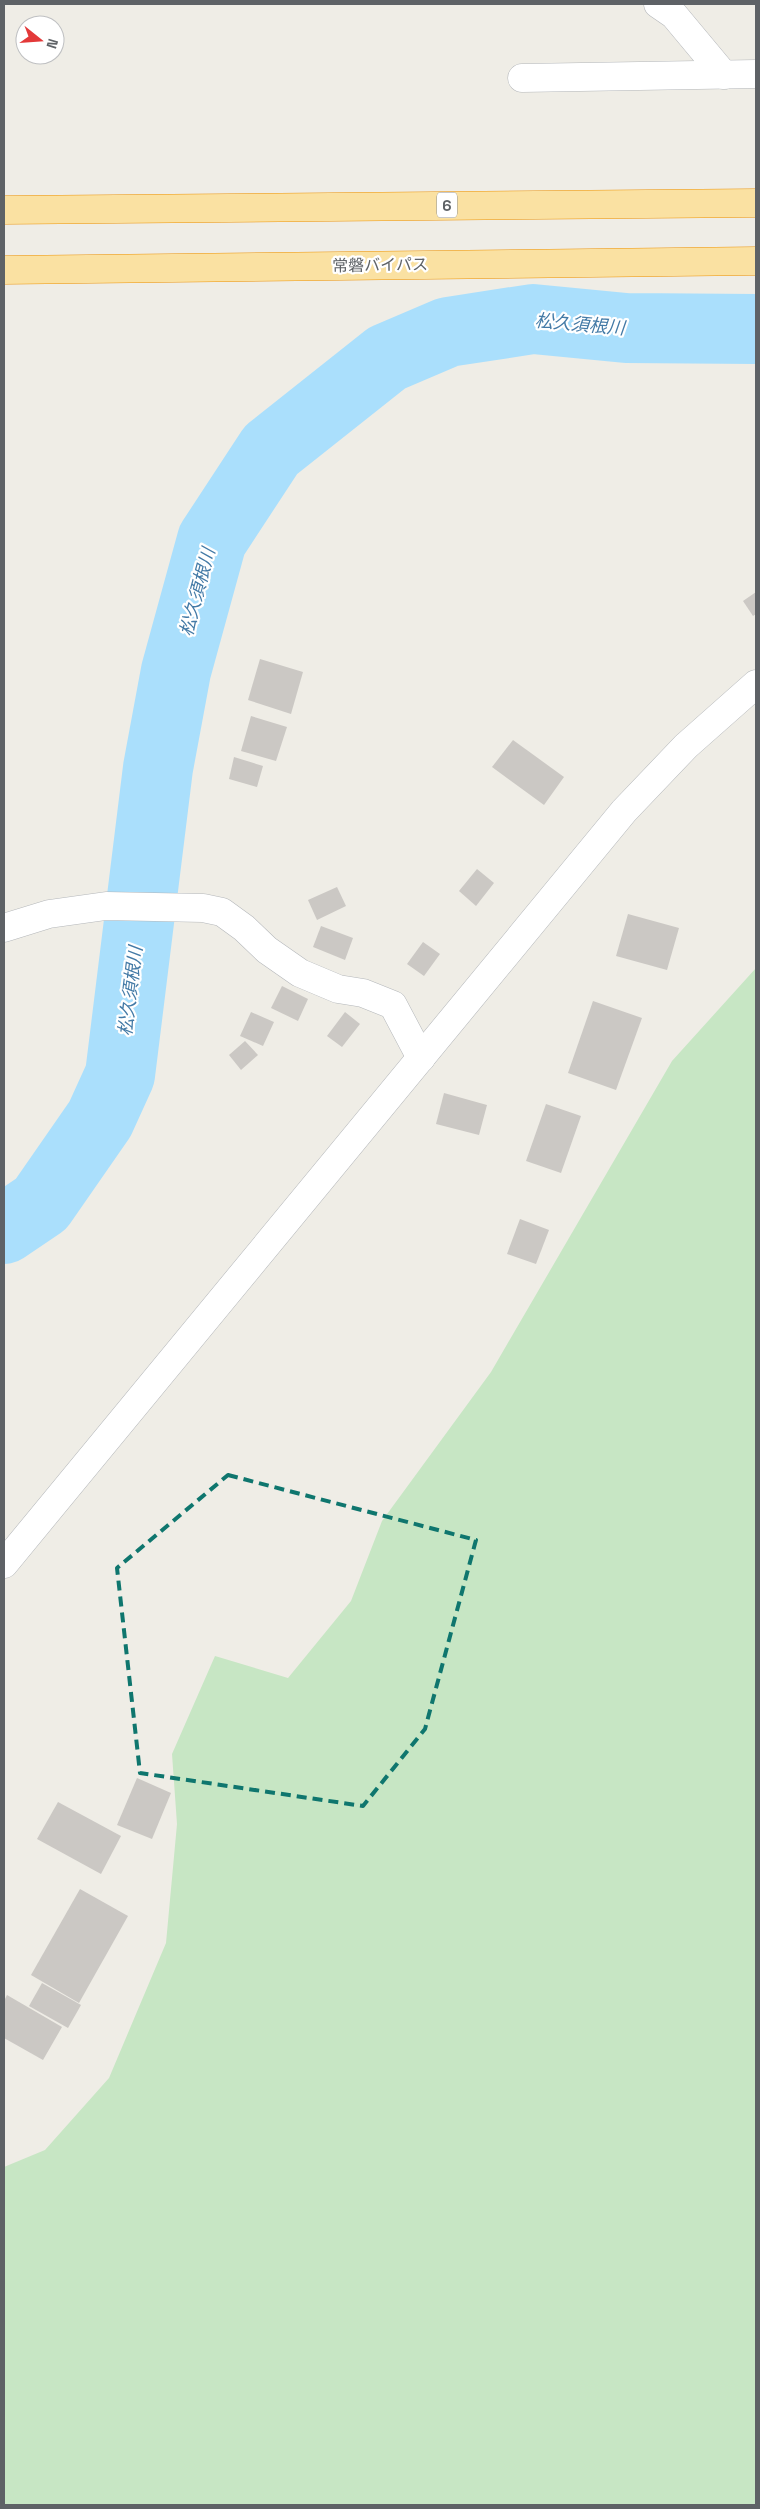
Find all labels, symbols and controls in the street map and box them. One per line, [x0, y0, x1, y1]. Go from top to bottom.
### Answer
north arrow [15, 15, 65, 65]
text: N [42, 37, 62, 51]
road number: 6 [437, 192, 457, 218]
street label: 常磐バイパス [332, 254, 428, 276]
water label: 松久須根川 [534, 309, 628, 340]
water label: 松久須根川 [174, 544, 220, 638]
water label: 松久須根川 [113, 943, 147, 1037]

